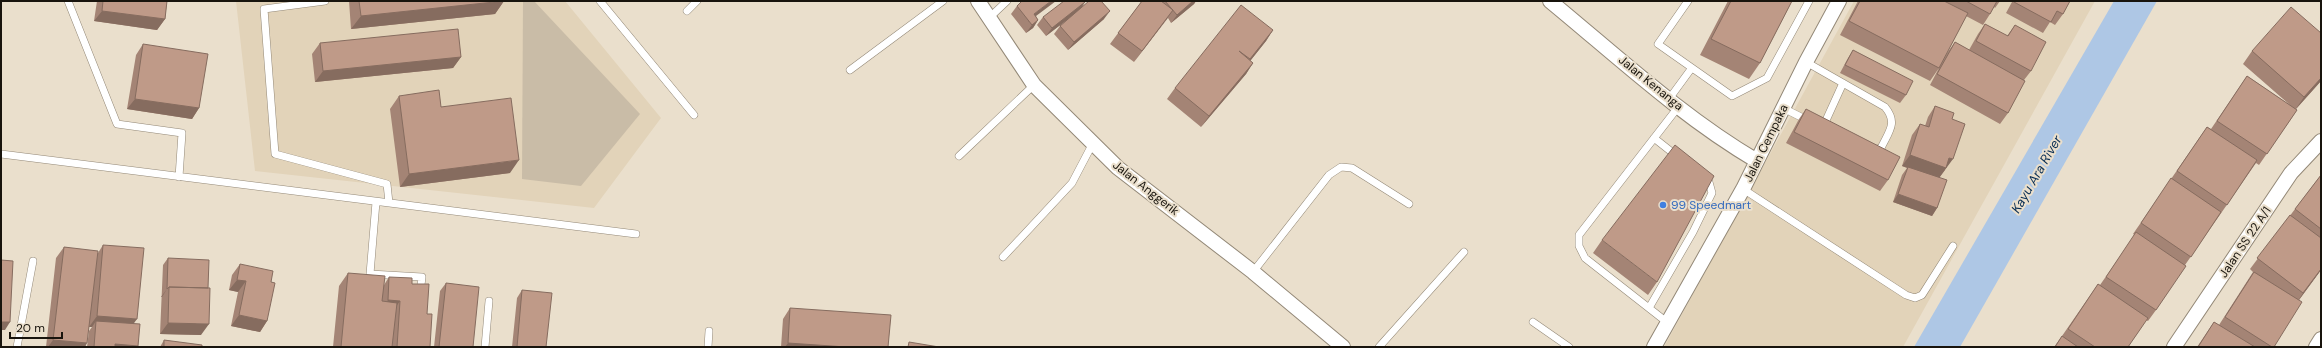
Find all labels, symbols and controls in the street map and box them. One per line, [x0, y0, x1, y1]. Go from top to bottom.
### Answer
street label: Jalan Kenanga [1615, 52, 1687, 114]
street label: Jalan Cempaka [1740, 102, 1792, 184]
water label: Kayu Ara River [2007, 131, 2066, 216]
street label: Jalan Anggerik [1110, 157, 1182, 219]
place label: 99 Speedmart [1671, 197, 1752, 213]
marker: 99 Speedmart [1658, 200, 1668, 210]
street label: Jalan SS 22 A/1 [2215, 203, 2275, 281]
scale bar [10, 314, 62, 340]
text: 20 m [16, 320, 45, 336]

